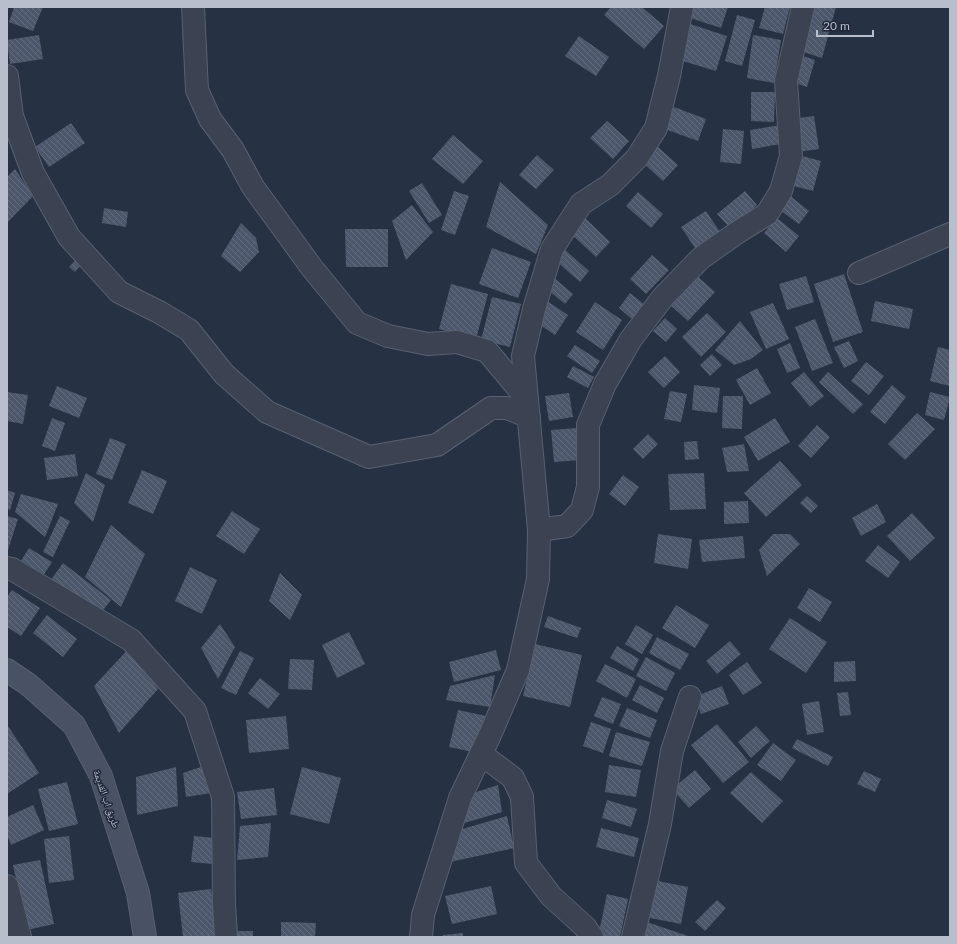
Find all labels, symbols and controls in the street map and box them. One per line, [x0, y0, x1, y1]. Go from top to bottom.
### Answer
scale bar [817, 12, 873, 38]
text: 20 m [823, 18, 850, 33]
street label: طريق اب القديمة [90, 768, 123, 830]

